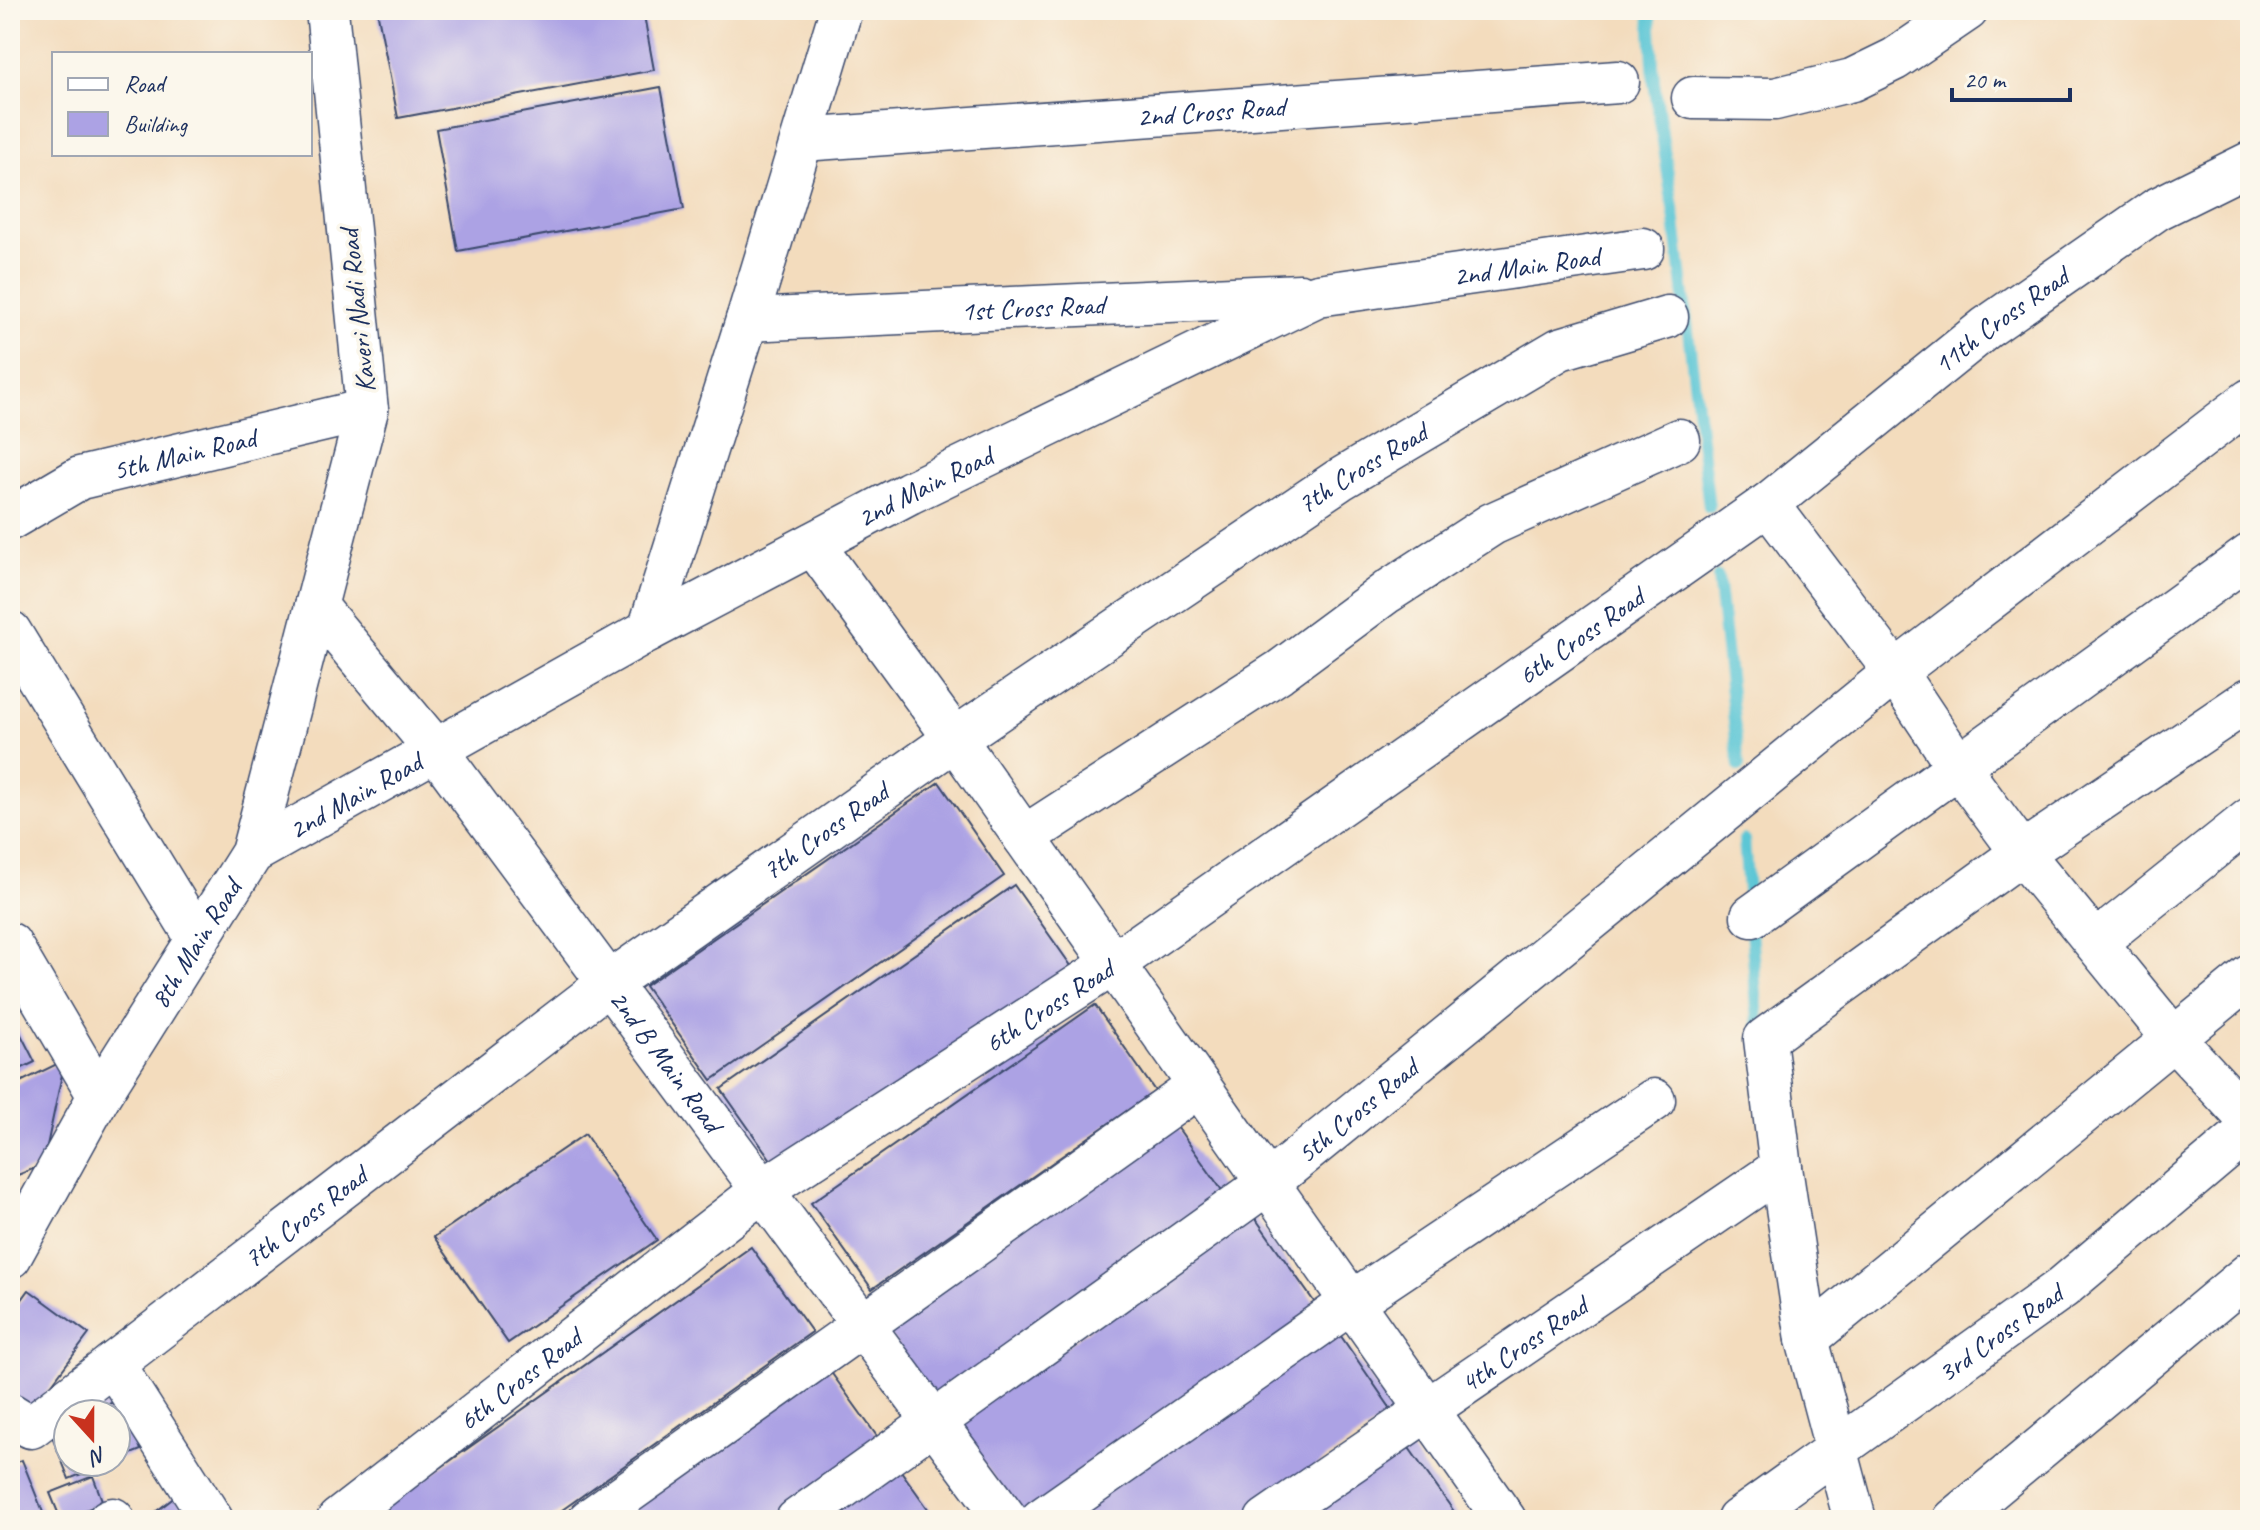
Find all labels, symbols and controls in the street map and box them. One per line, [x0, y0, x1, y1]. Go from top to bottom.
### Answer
legend [52, 52, 312, 156]
scale bar [1952, 52, 2070, 102]
text: 20 m [1964, 65, 2007, 95]
text: Road [124, 69, 168, 99]
street label: 2nd Cross Road [1136, 88, 1290, 134]
text: Building [124, 109, 189, 139]
street label: Kaveri Nadi Road [331, 224, 383, 394]
street label: 2nd Main Road [1451, 237, 1606, 293]
street label: 11th Cross Road [1926, 256, 2078, 381]
street label: 1st Cross Road [960, 286, 1109, 328]
street label: 7th Cross Road [1290, 412, 1437, 521]
street label: 5th Main Road [109, 419, 263, 487]
street label: 2nd Main Road [851, 436, 1002, 535]
street label: 6th Cross Road [1510, 577, 1654, 692]
street label: 2nd Main Road [282, 742, 431, 847]
street label: 7th Cross Road [755, 772, 898, 887]
street label: 8th Main Road [141, 869, 251, 1015]
street label: 6th Cross Road [977, 949, 1123, 1060]
street label: 2nd B Main Road [602, 983, 733, 1142]
street label: 5th Cross Road [1289, 1048, 1428, 1170]
street label: 7th Cross Road [236, 1156, 377, 1275]
street label: 3rd Cross Road [1930, 1274, 2073, 1389]
street label: 4th Cross Road [1453, 1286, 1597, 1400]
street label: 6th Cross Road [451, 1318, 592, 1438]
north arrow [52, 1398, 132, 1478]
text: N [84, 1440, 110, 1472]

